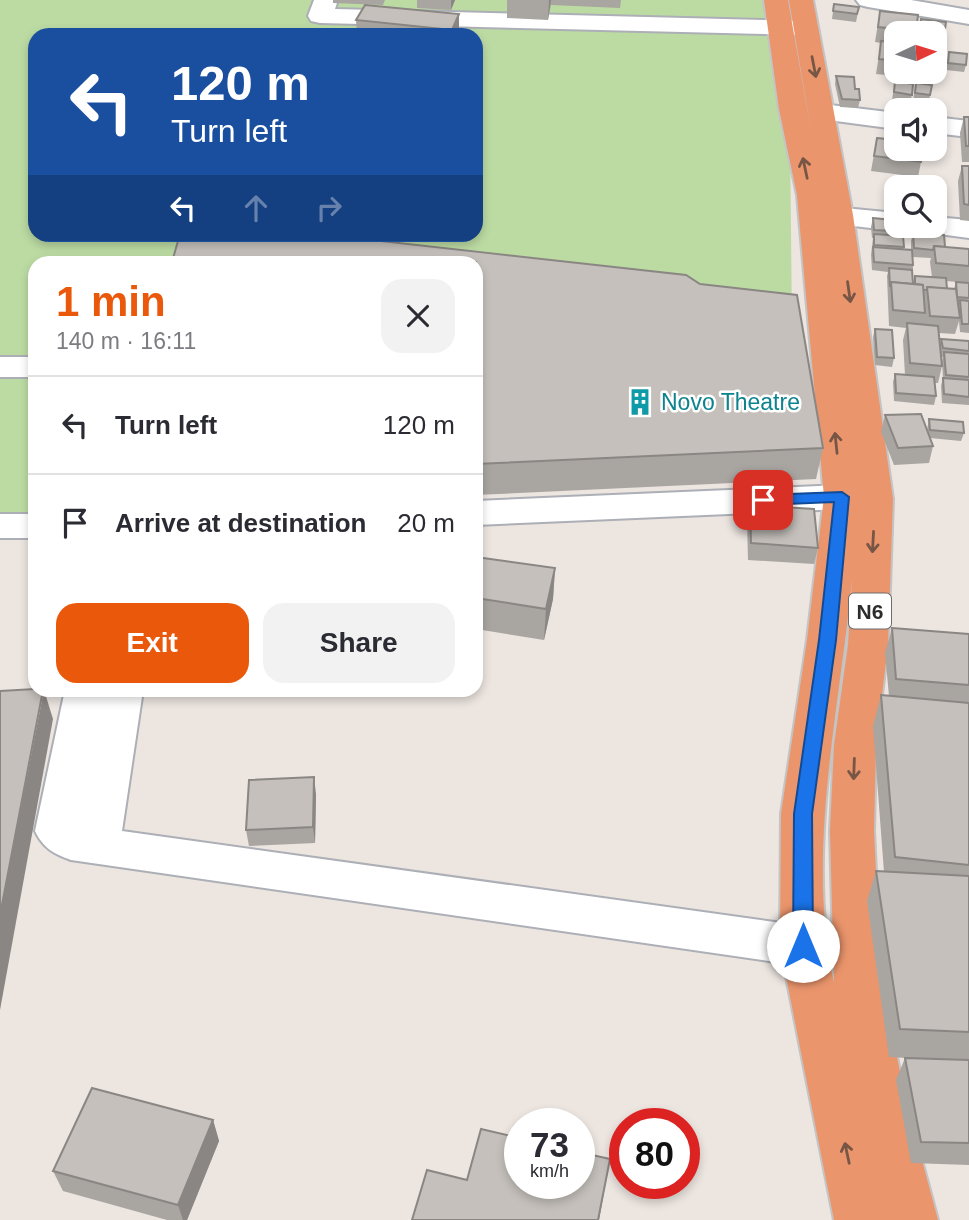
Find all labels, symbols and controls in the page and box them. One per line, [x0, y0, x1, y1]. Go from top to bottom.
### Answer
north arrow [884, 21, 947, 84]
map controls [884, 21, 947, 238]
one-way arrow [808, 55, 821, 78]
icon: left [56, 56, 147, 147]
text: 120 m [171, 56, 310, 110]
button: sound [884, 98, 947, 161]
text: Turn left [171, 113, 287, 149]
one-way arrow [798, 157, 811, 180]
button: search [884, 175, 947, 238]
icon: left [164, 189, 202, 227]
icon: ahead [237, 189, 275, 227]
icon: right [310, 189, 348, 227]
text: 1 min [56, 278, 166, 325]
button: close [381, 279, 455, 353]
one-way arrow [843, 280, 856, 303]
text: 140 m · 16:11 [56, 328, 196, 354]
building icon: Novo Theatre [625, 387, 655, 417]
place label: Novo Theatre [661, 389, 800, 415]
icon: left [56, 406, 94, 444]
text: Turn left [115, 410, 217, 440]
text: 120 m [383, 410, 455, 440]
one-way arrow [829, 432, 842, 455]
pin [733, 470, 793, 530]
icon: arrive [744, 481, 782, 519]
icon: arrive [56, 504, 94, 542]
text: Arrive at destination [115, 508, 366, 538]
text: 20 m [397, 508, 455, 538]
one-way arrow [867, 530, 880, 553]
road number: N6 [849, 594, 891, 628]
button: Exit [56, 603, 249, 683]
button: Share [263, 603, 455, 683]
one-way arrow [848, 757, 861, 780]
position arrow [766, 909, 840, 983]
speed limit sign: 80 [609, 1108, 700, 1199]
text: 73 [530, 1125, 569, 1164]
one-way arrow [839, 1142, 853, 1165]
text: km/h [530, 1161, 569, 1181]

